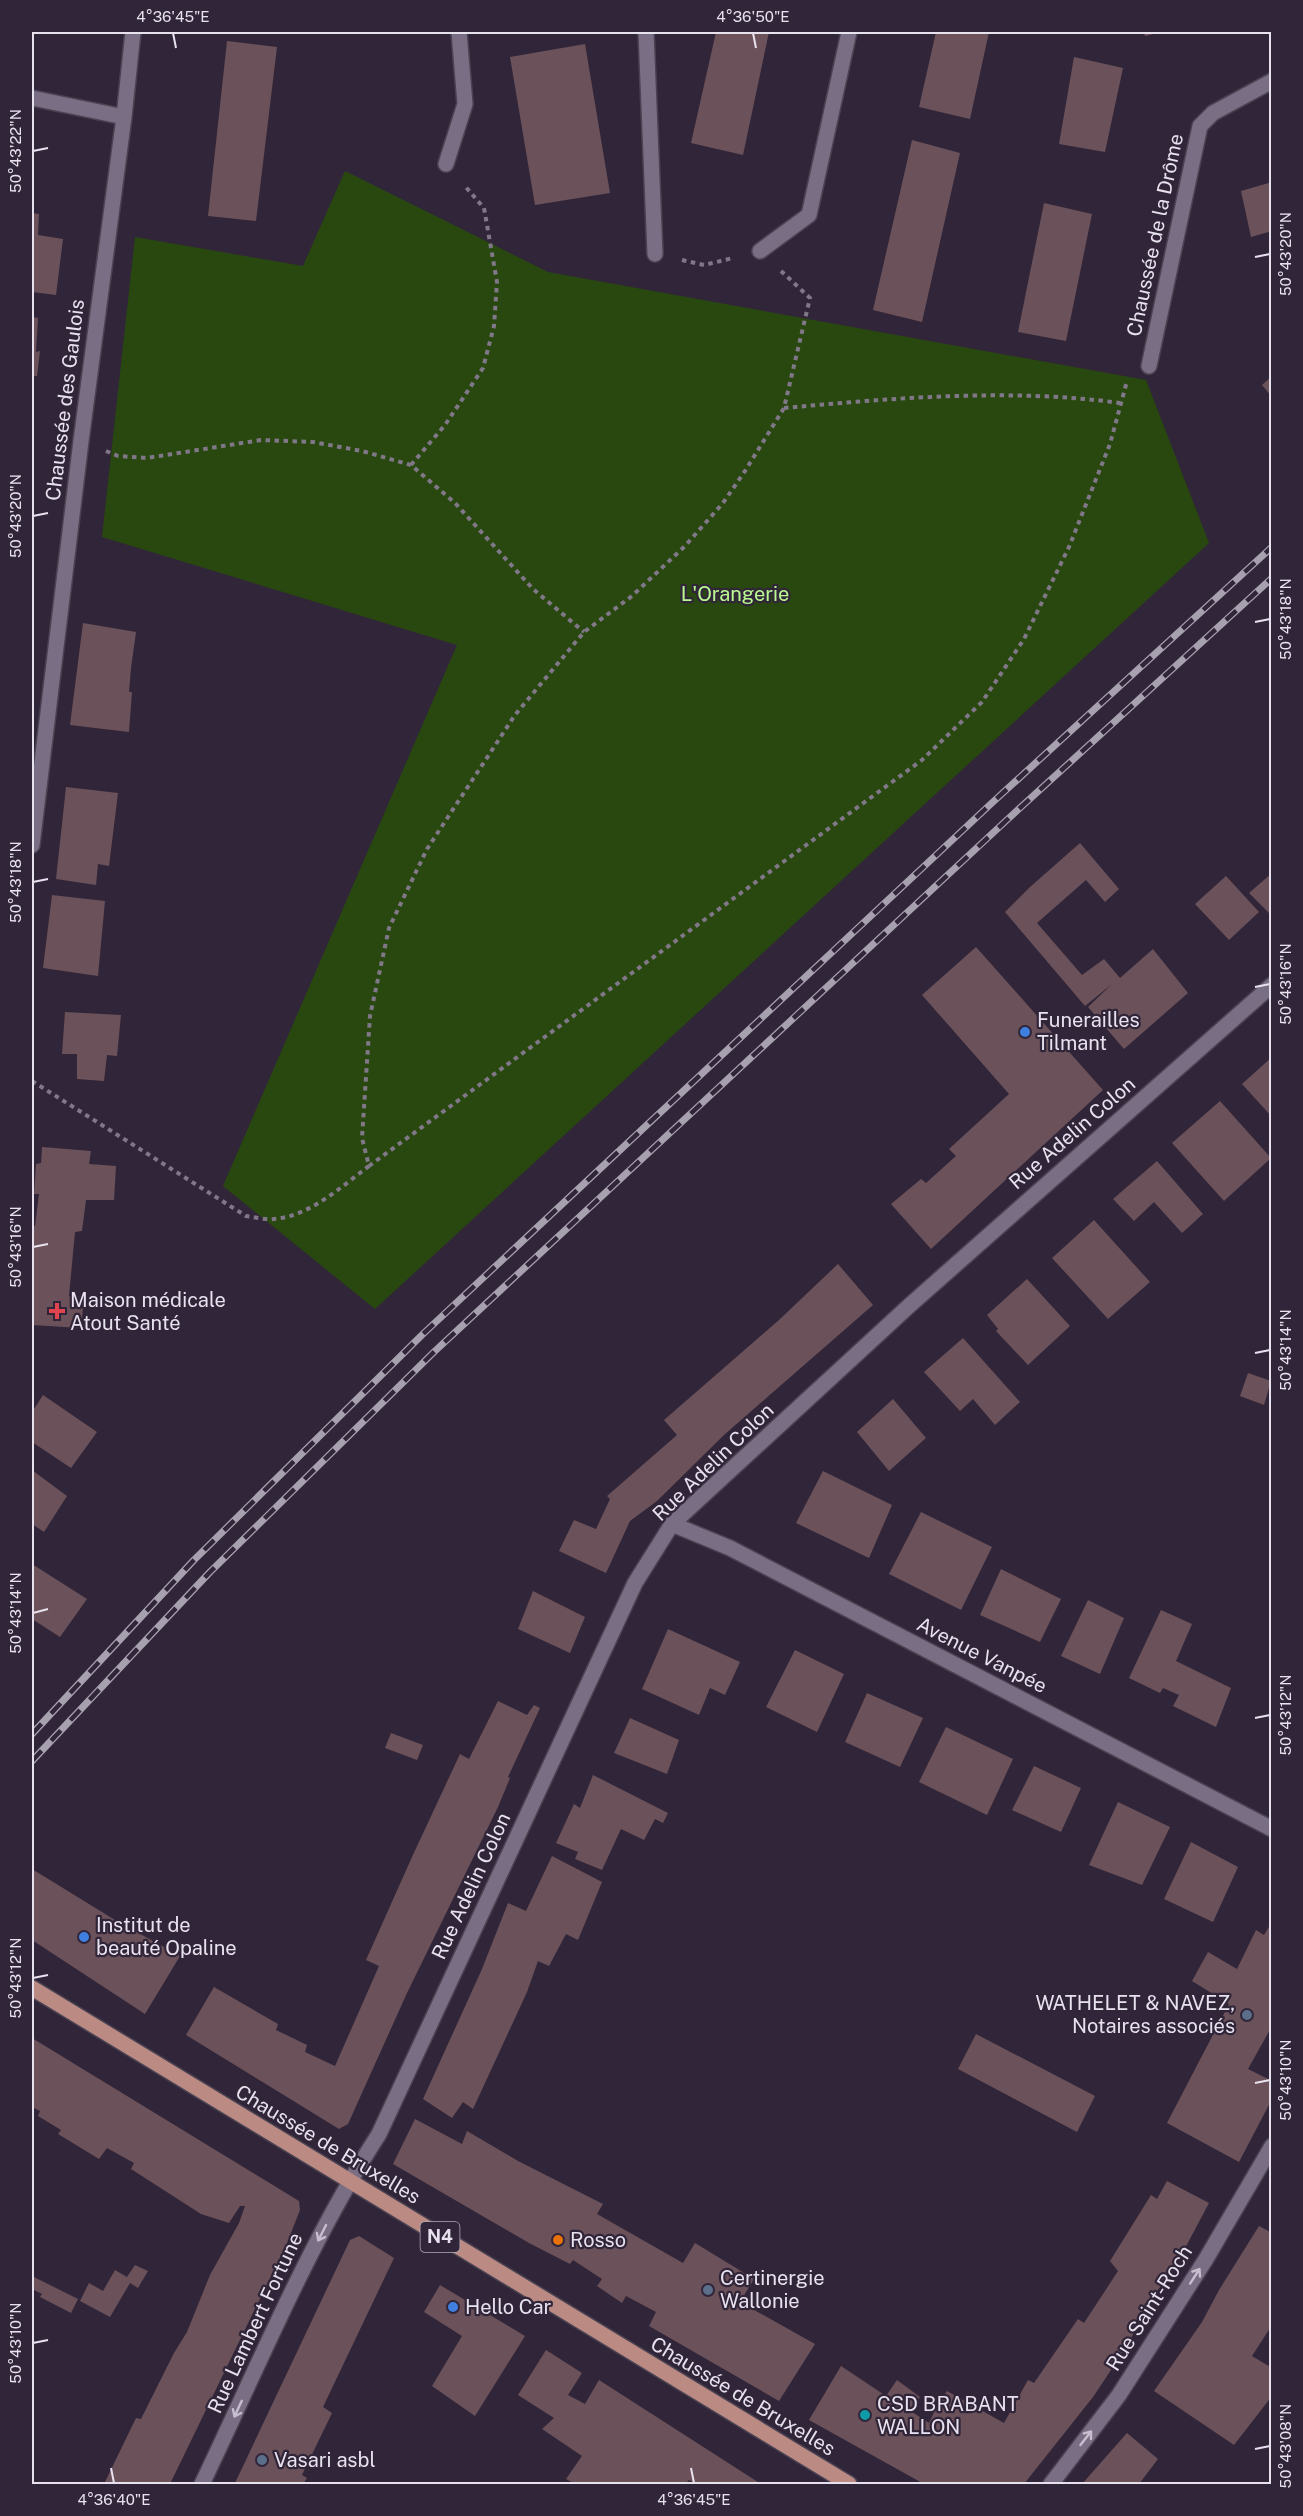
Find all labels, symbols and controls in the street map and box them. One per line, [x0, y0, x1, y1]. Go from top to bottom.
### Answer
text: 4°36'45"E [136, 8, 210, 25]
text: 4°36'50"E [716, 8, 790, 25]
text: 50°43'22"N [7, 109, 24, 193]
street label: Chaussée de la Drôme [1122, 131, 1188, 339]
text: 50°43'20"N [1277, 212, 1294, 296]
street label: Chaussée des Gaulois [41, 298, 89, 502]
text: 50°43'20"N [7, 474, 24, 558]
text: 50°43'18"N [1277, 578, 1294, 660]
park label: L'Orangerie [681, 582, 789, 606]
text: 50°43'18"N [7, 841, 24, 923]
text: 50°43'16"N [1277, 943, 1294, 1025]
place label: Funerailles Tilmant [1037, 1008, 1140, 1055]
marker: Funerailles Tilmant [1018, 1025, 1032, 1039]
street label: Rue Adelin Colon [1004, 1072, 1140, 1194]
text: 50°43'16"N [7, 1206, 24, 1288]
place label: Maison médicale Atout Santé [70, 1288, 226, 1335]
marker: Maison médicale Atout Santé [48, 1302, 66, 1320]
text: 50°43'14"N [1277, 1309, 1294, 1391]
street label: Rue Adelin Colon [647, 1398, 779, 1526]
text: 50°43'14"N [7, 1572, 24, 1654]
street label: Avenue Vanpée [913, 1612, 1051, 1698]
text: 50°43'12"N [1277, 1674, 1294, 1756]
street label: Rue Adelin Colon [426, 1809, 516, 1963]
place label: Institut de beauté Opaline [96, 1913, 237, 1960]
marker: Institut de beauté Opaline [77, 1930, 91, 1944]
text: 50°43'12"N [7, 1937, 24, 2019]
place label: WATHELET & NAVEZ, Notaires associés [1036, 1991, 1235, 2038]
marker: WATHELET & NAVEZ, Notaires associés [1240, 2008, 1254, 2022]
text: 50°43'10"N [1277, 2039, 1294, 2121]
street label: Chaussée de Bruxelles [231, 2079, 425, 2209]
road number: N4 [420, 2222, 460, 2252]
one-way arrow [315, 2224, 327, 2242]
place label: Rosso [570, 2228, 626, 2252]
street label: Rue Lambert Fortune [203, 2229, 307, 2417]
marker: Rosso [551, 2233, 565, 2247]
street label: Rue Saint-Roch [1101, 2241, 1197, 2375]
place label: Certinergie Wallonie [720, 2266, 825, 2313]
one-way arrow [1189, 2269, 1201, 2285]
marker: Certinergie Wallonie [701, 2283, 715, 2297]
place label: Hello Car [465, 2295, 552, 2319]
marker: Hello Car [446, 2300, 460, 2314]
text: 50°43'10"N [7, 2302, 24, 2384]
street label: Chaussée de Bruxelles [646, 2331, 840, 2461]
place label: CSD BRABANT WALLON [877, 2392, 1019, 2439]
one-way arrow [231, 2400, 243, 2418]
text: 50°43'08"N [1277, 2404, 1294, 2488]
marker: CSD BRABANT WALLON [858, 2408, 872, 2422]
one-way arrow [1080, 2430, 1093, 2446]
place label: Vasari asbl [274, 2448, 375, 2472]
marker: Vasari asbl [255, 2453, 269, 2467]
text: 4°36'40"E [77, 2491, 151, 2508]
text: 4°36'45"E [657, 2491, 731, 2508]

